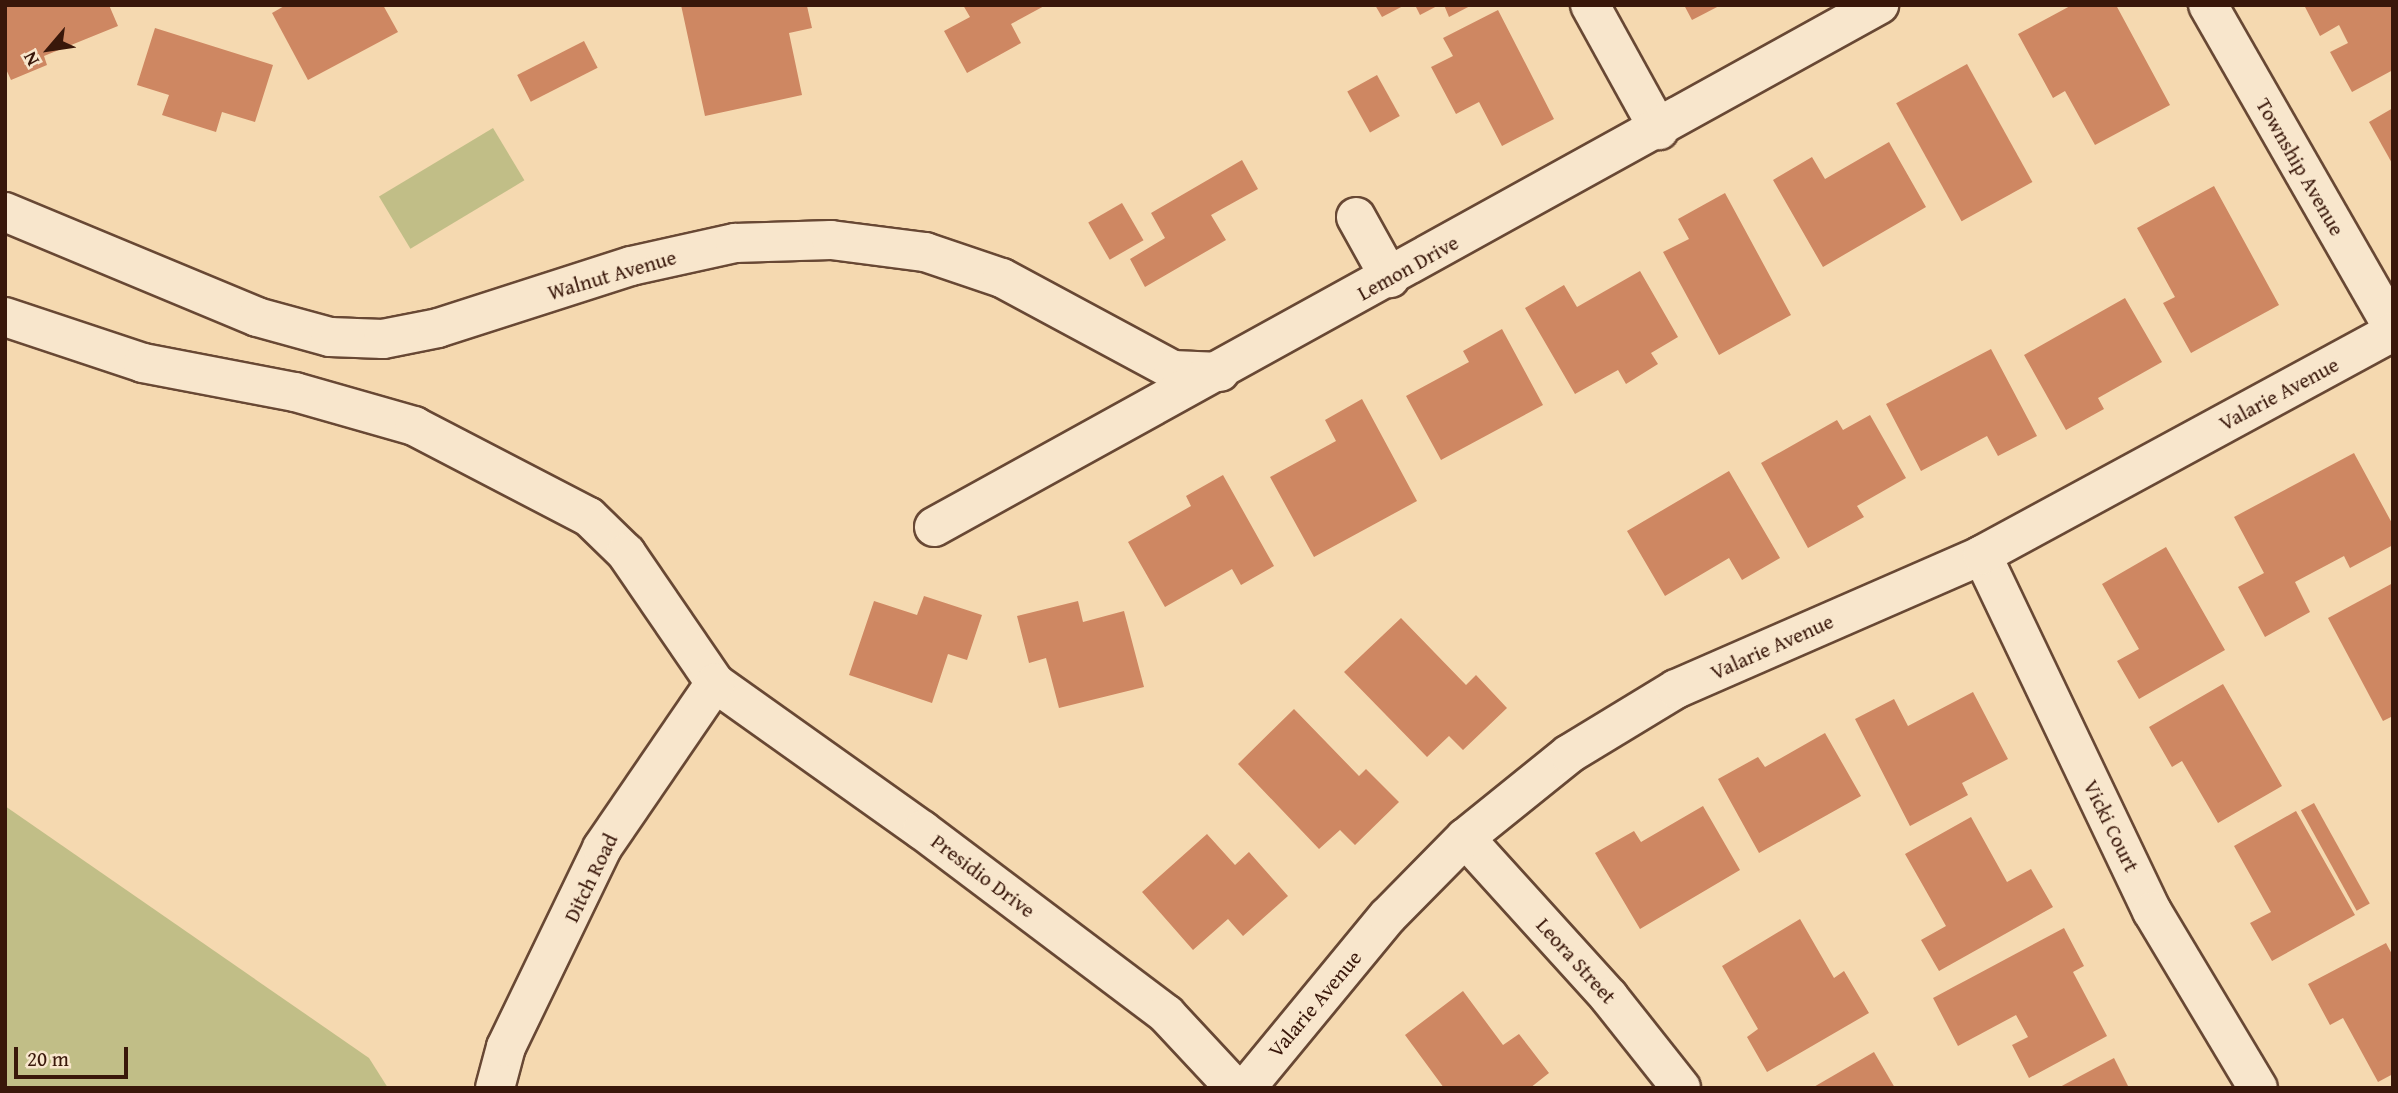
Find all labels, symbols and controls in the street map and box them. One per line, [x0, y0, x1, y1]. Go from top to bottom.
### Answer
north arrow [14, 14, 84, 84]
text: N [15, 47, 46, 72]
street label: Township Avenue [2250, 94, 2350, 240]
street label: Lemon Drive [1353, 230, 1463, 306]
street label: Walnut Avenue [545, 245, 679, 305]
street label: Valarie Avenue [2215, 352, 2343, 436]
street label: Valarie Avenue [1707, 609, 1837, 685]
street label: Vicki Court [2078, 776, 2144, 876]
street label: Presidio Drive [926, 829, 1040, 923]
street label: Ditch Road [559, 830, 623, 926]
street label: Leora Street [1531, 913, 1621, 1009]
street label: Valarie Avenue [1263, 945, 1367, 1063]
scale bar [18, 1034, 131, 1078]
text: 20 m [27, 1043, 69, 1074]

